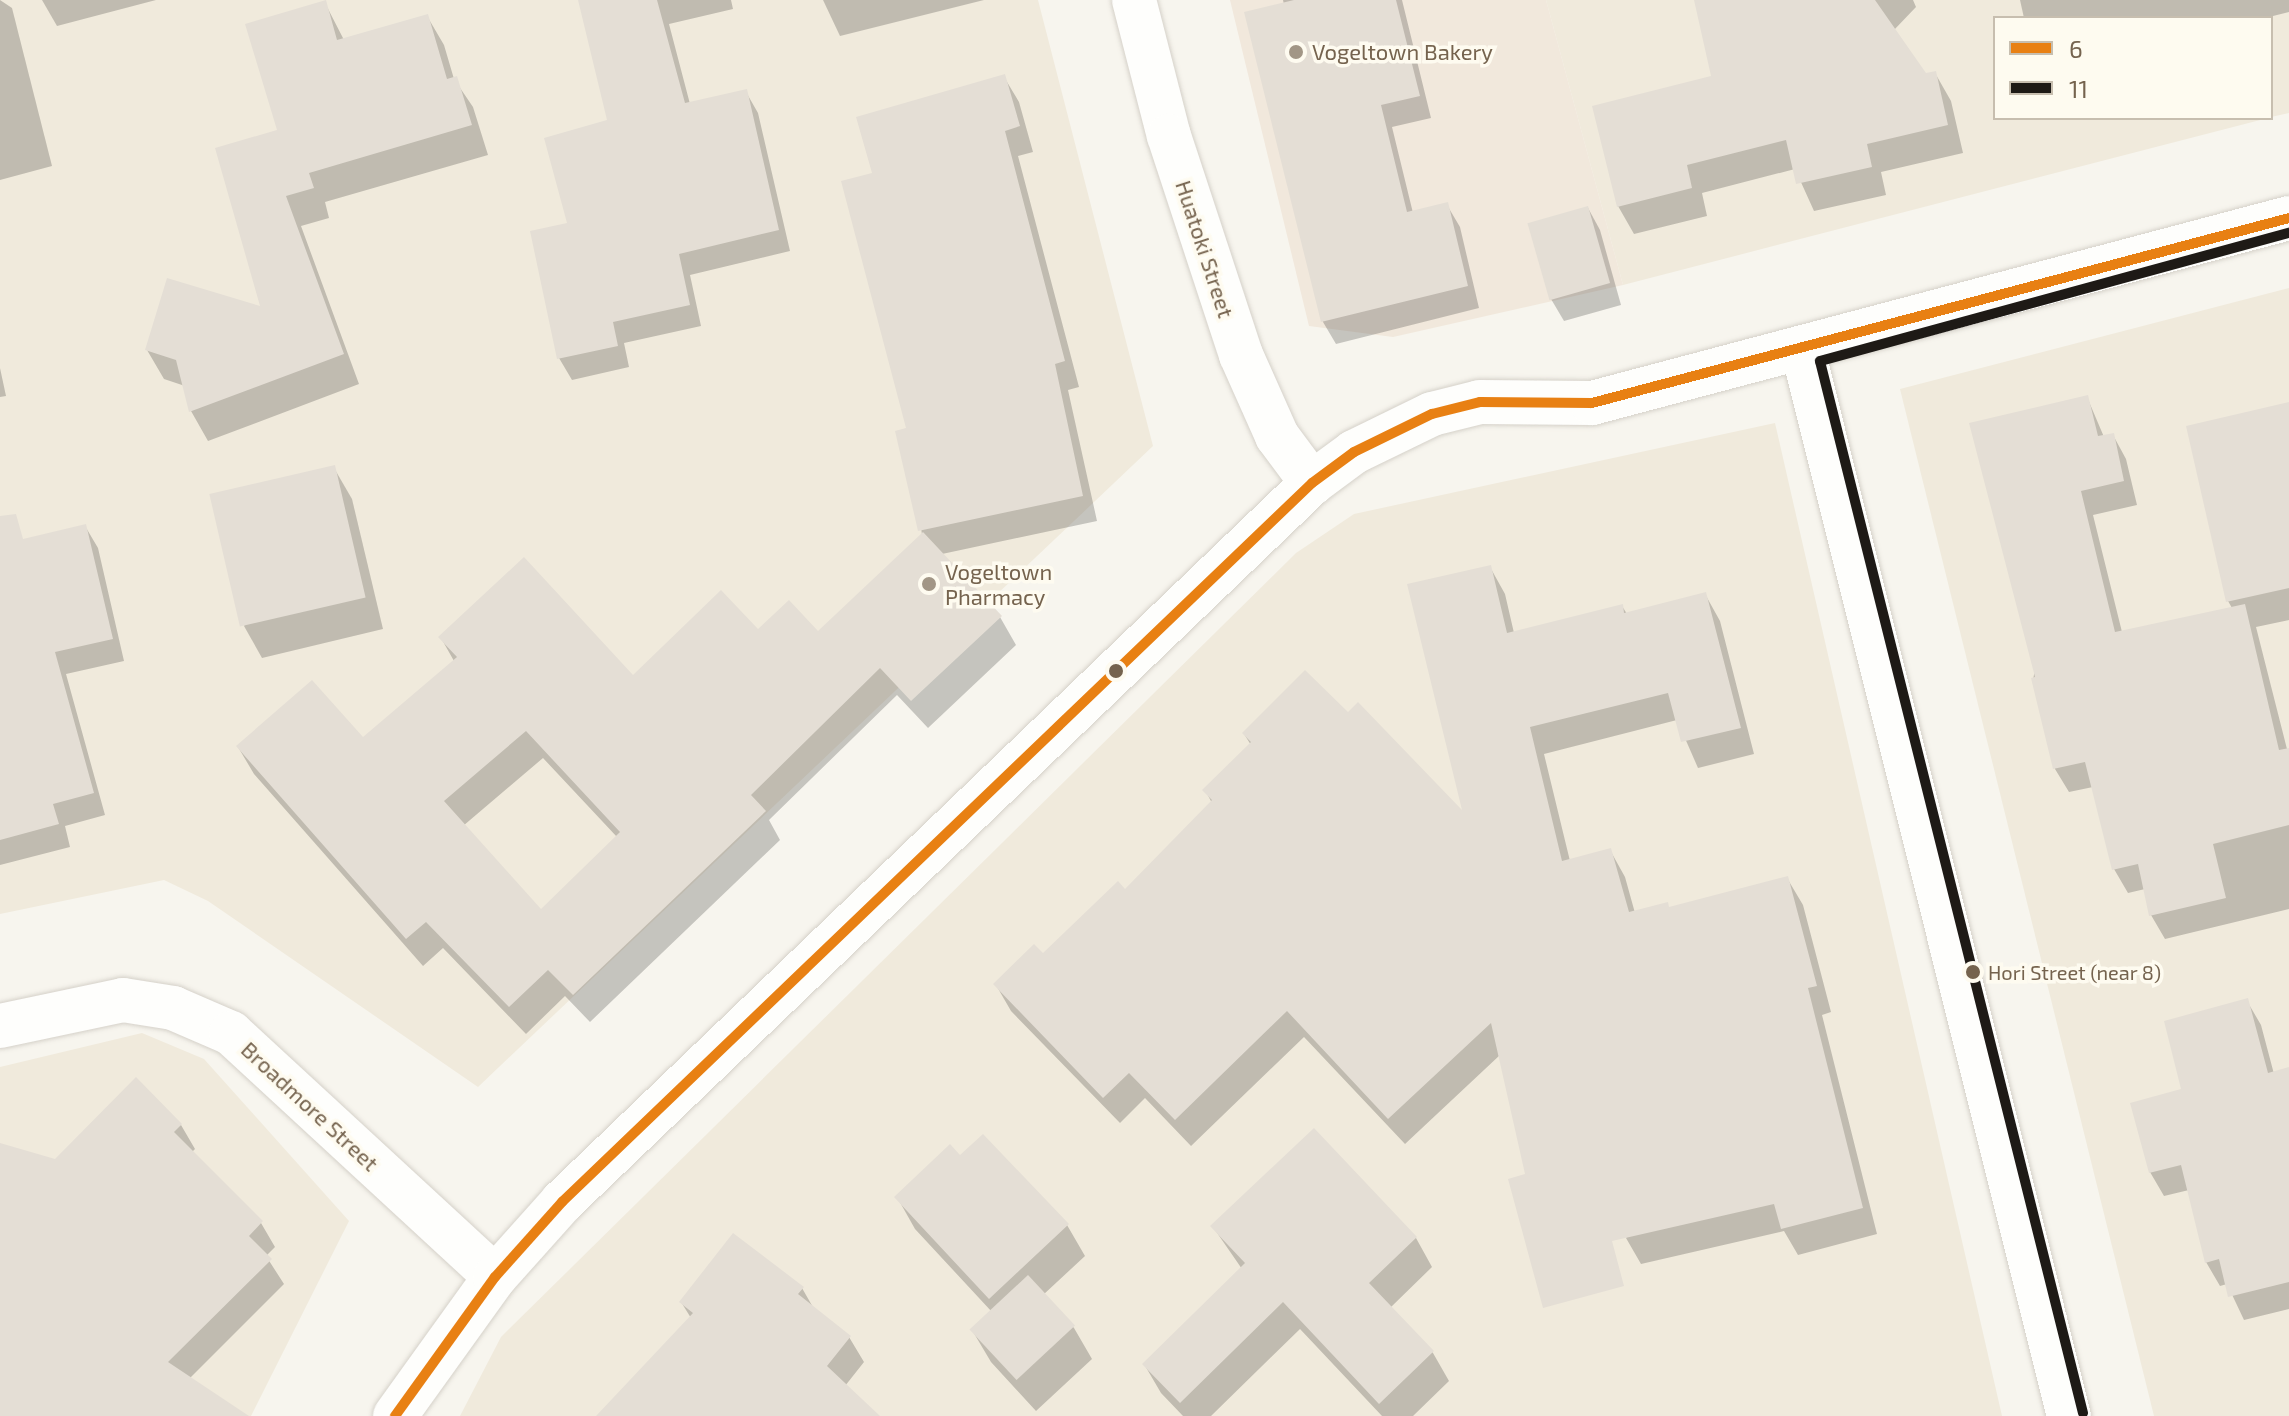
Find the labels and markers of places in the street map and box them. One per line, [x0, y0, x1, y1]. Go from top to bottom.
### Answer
place label: Vogeltown Bakery [1312, 39, 1493, 65]
marker: Vogeltown Bakery [1287, 43, 1305, 61]
place label: Vogeltown Pharmacy [945, 558, 1052, 610]
marker: Vogeltown Pharmacy [920, 575, 938, 593]
unlabelled marker [1108, 663, 1124, 679]
place label: Hori Street (near 8) [1988, 960, 2162, 984]
marker: Hori Street (near 8) [1965, 964, 1981, 980]

